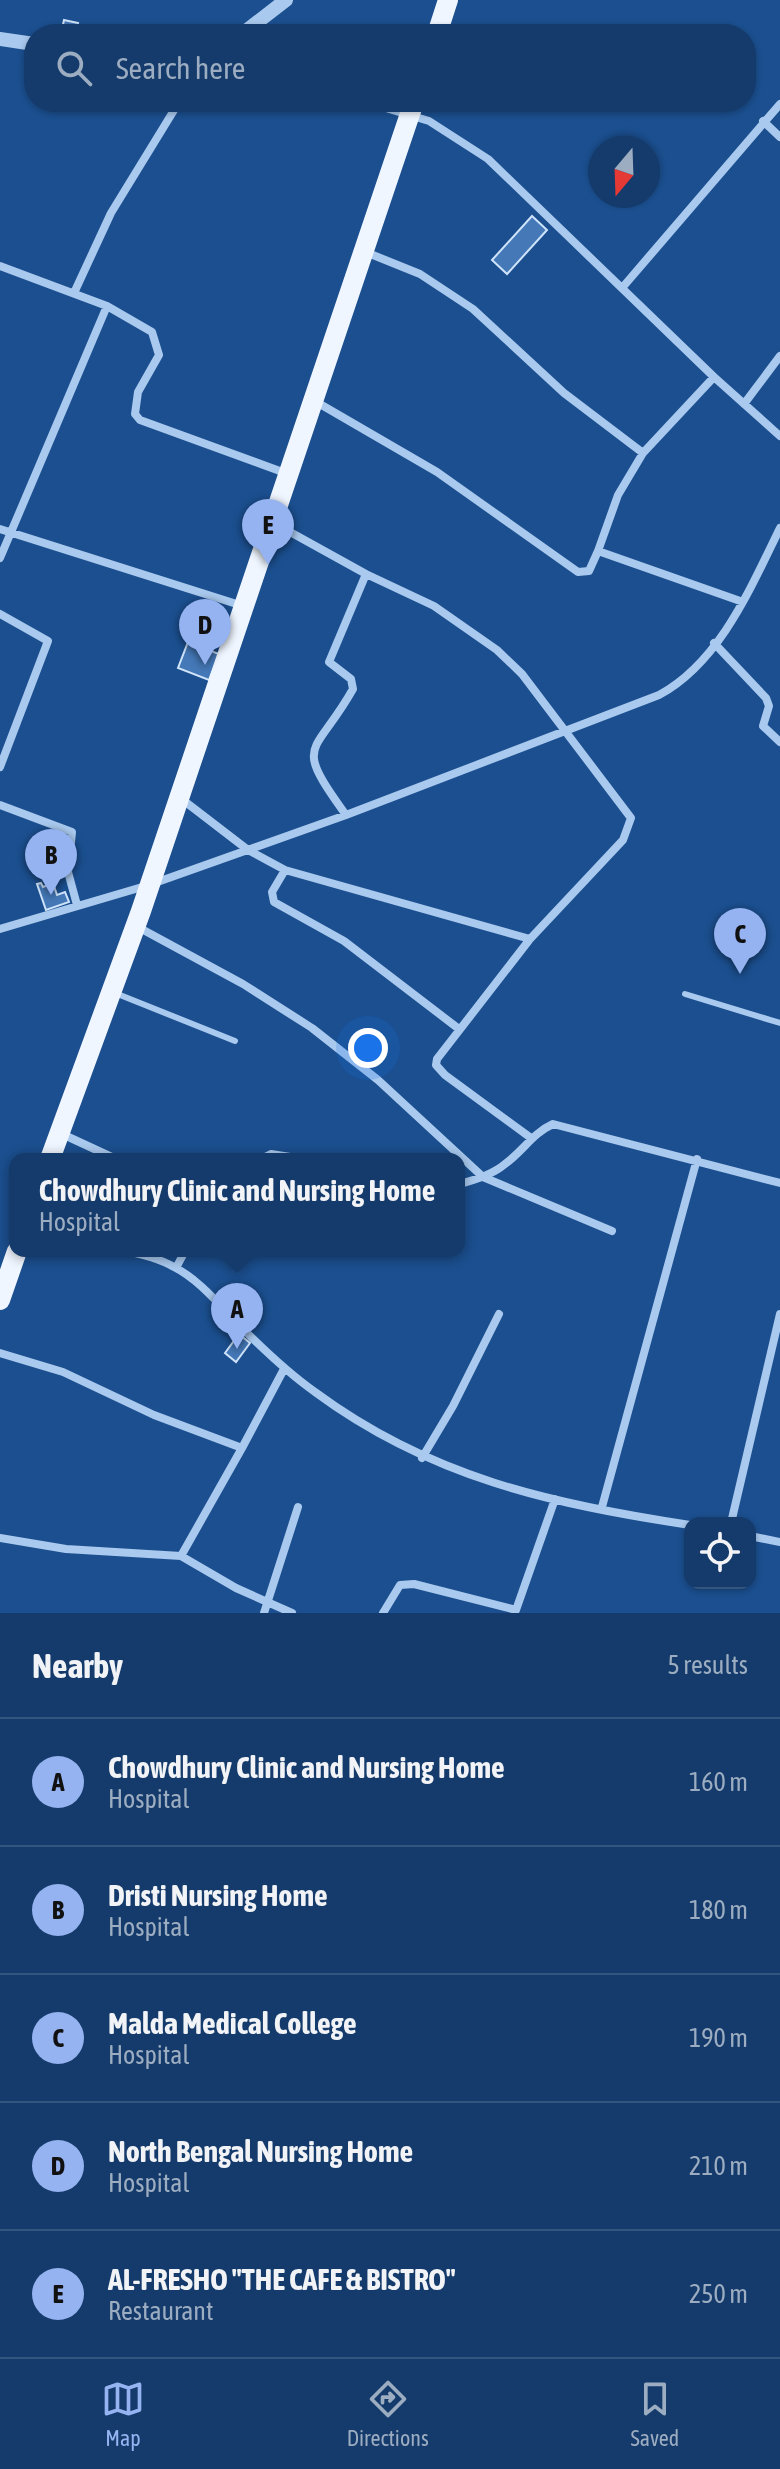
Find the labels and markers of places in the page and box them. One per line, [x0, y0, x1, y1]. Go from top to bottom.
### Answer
pin: E [242, 499, 294, 565]
pin: D [179, 599, 231, 665]
pin: B [25, 829, 77, 895]
pin: C [714, 908, 766, 974]
pin: A [211, 1283, 263, 1349]

